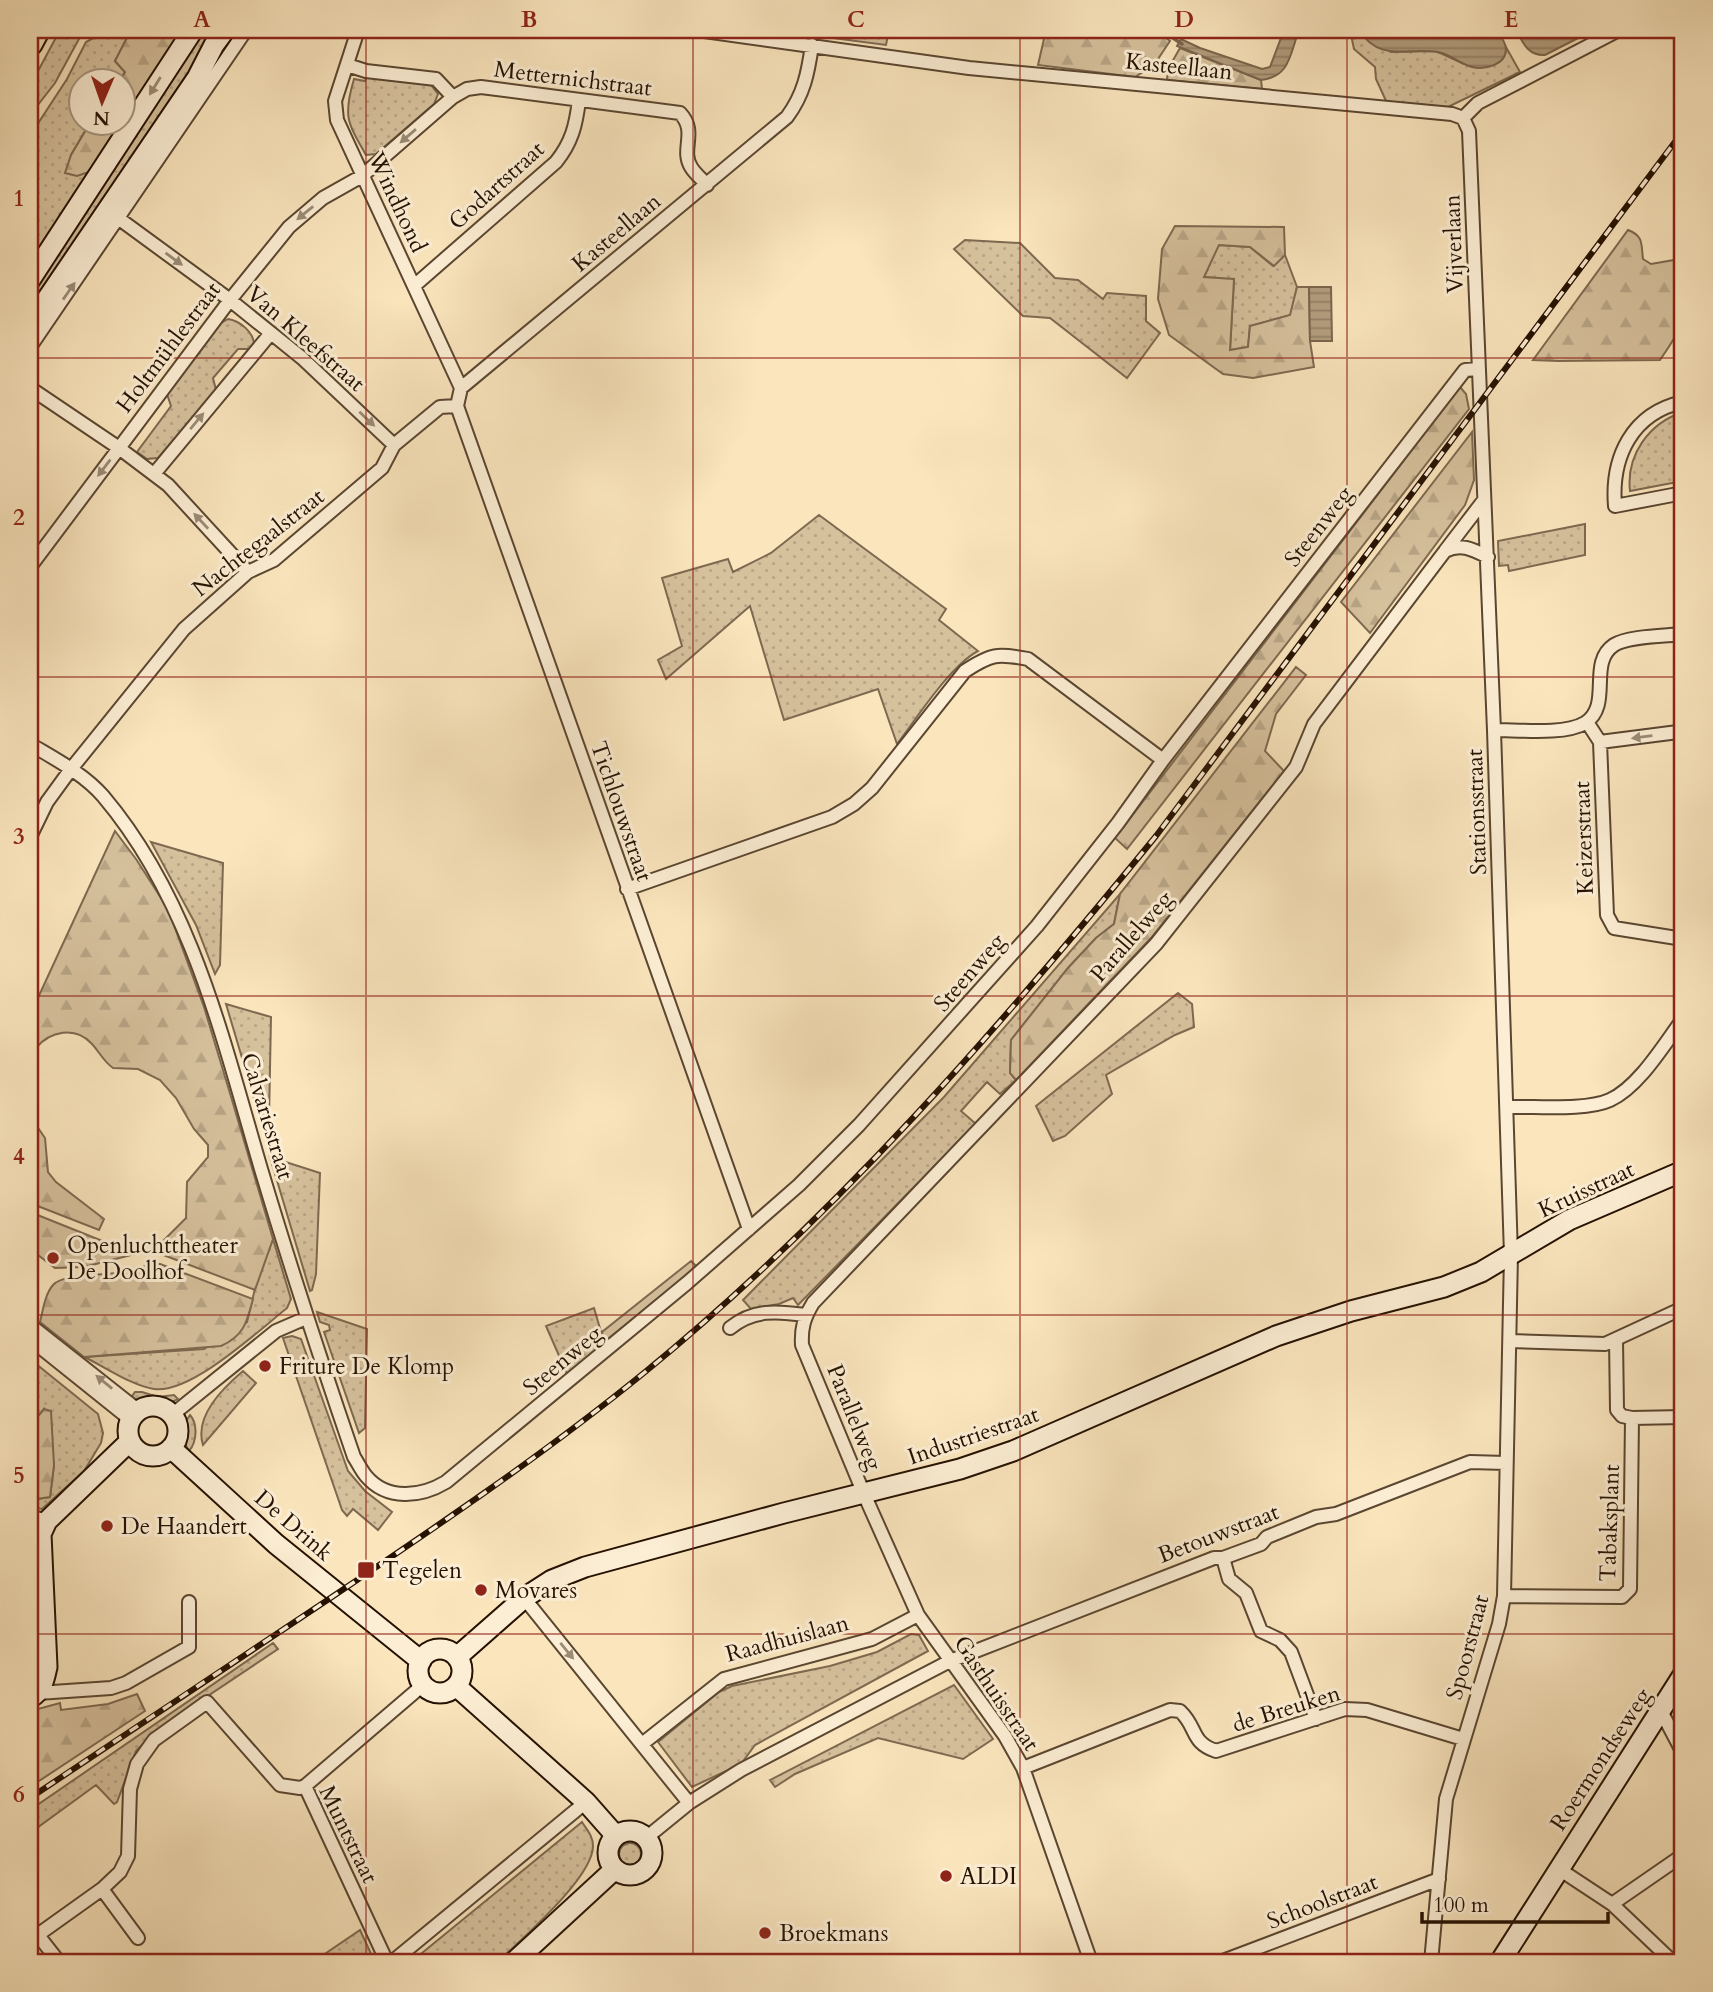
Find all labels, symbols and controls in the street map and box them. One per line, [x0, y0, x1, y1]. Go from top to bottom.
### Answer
text: A [193, 4, 211, 35]
text: B [521, 4, 537, 35]
text: C [847, 4, 865, 35]
text: D [1174, 4, 1194, 35]
text: E [1504, 4, 1518, 35]
street label: Kasteellaan [1124, 45, 1234, 88]
street label: Metternichstraat [492, 53, 654, 104]
north arrow [66, 66, 136, 136]
one-way arrow [148, 77, 161, 96]
text: N [92, 105, 110, 131]
one-way arrow [399, 128, 416, 143]
street label: Godartstraat [442, 134, 551, 237]
street label: Windhond [360, 146, 435, 258]
text: 1 [13, 183, 25, 214]
street label: Kasteellaan [565, 186, 667, 279]
street label: Vijverlaan [1436, 194, 1471, 294]
one-way arrow [297, 205, 314, 220]
one-way arrow [165, 251, 183, 265]
street label: Holtmühlestraat [109, 276, 228, 419]
street label: Van Kleefstraat [240, 278, 371, 398]
one-way arrow [62, 281, 75, 301]
one-way arrow [358, 411, 375, 427]
one-way arrow [190, 413, 205, 431]
one-way arrow [97, 459, 111, 477]
street label: Steenweg [1277, 479, 1360, 573]
street label: Nachtegaalstraat [186, 481, 331, 604]
text: 2 [13, 502, 25, 533]
one-way arrow [194, 513, 210, 530]
one-way arrow [1631, 731, 1653, 742]
street label: Tichlouwstraat [583, 737, 660, 885]
street label: Stationsstraat [1459, 748, 1494, 876]
street label: Keizerstraat [1566, 781, 1601, 895]
text: 3 [13, 821, 25, 852]
street label: Parallelweg [1083, 884, 1180, 989]
street label: Steenweg [927, 926, 1012, 1018]
street label: Calvariestraat [234, 1049, 301, 1183]
text: 4 [13, 1141, 25, 1172]
street label: Kruisstraat [1533, 1154, 1639, 1225]
place label: Openluchttheater De Doolhof [67, 1230, 238, 1287]
marker: Openluchttheater De Doolhof [45, 1250, 61, 1266]
street label: Steenweg [516, 1318, 609, 1403]
place label: Friture De Klomp [279, 1351, 454, 1382]
marker: Friture De Klomp [257, 1358, 273, 1374]
street label: Parallelweg [819, 1360, 890, 1475]
one-way arrow [96, 1375, 114, 1390]
street label: Industriestraat [904, 1399, 1043, 1472]
text: 5 [13, 1460, 25, 1491]
street label: Tabaksplant [1592, 1464, 1627, 1582]
street label: De Drink [248, 1483, 340, 1568]
street label: Betouwstraat [1153, 1496, 1283, 1571]
place label: De Haandert [121, 1511, 247, 1542]
marker: De Haandert [99, 1518, 115, 1534]
place label: Tegelen [382, 1555, 462, 1586]
marker: Tegelen [356, 1560, 376, 1580]
place label: Movares [495, 1575, 577, 1606]
marker: Movares [473, 1582, 489, 1598]
street label: Spoorstraat [1439, 1591, 1496, 1703]
street label: Raadhuislaan [722, 1607, 852, 1670]
street label: Gasthuisstraat [947, 1629, 1047, 1757]
one-way arrow [559, 1643, 574, 1660]
street label: de Breuken [1228, 1677, 1344, 1740]
street label: Roermondseweg [1543, 1682, 1658, 1837]
text: 6 [13, 1779, 25, 1810]
street label: Muntstraat [312, 1780, 386, 1888]
place label: ALDI [960, 1861, 1017, 1892]
street label: Schoolstraat [1263, 1866, 1382, 1937]
marker: ALDI [938, 1868, 954, 1884]
scale bar [1422, 1880, 1608, 1924]
text: 100 m [1433, 1891, 1489, 1920]
place label: Broekmans [779, 1918, 888, 1949]
marker: Broekmans [757, 1925, 773, 1941]

